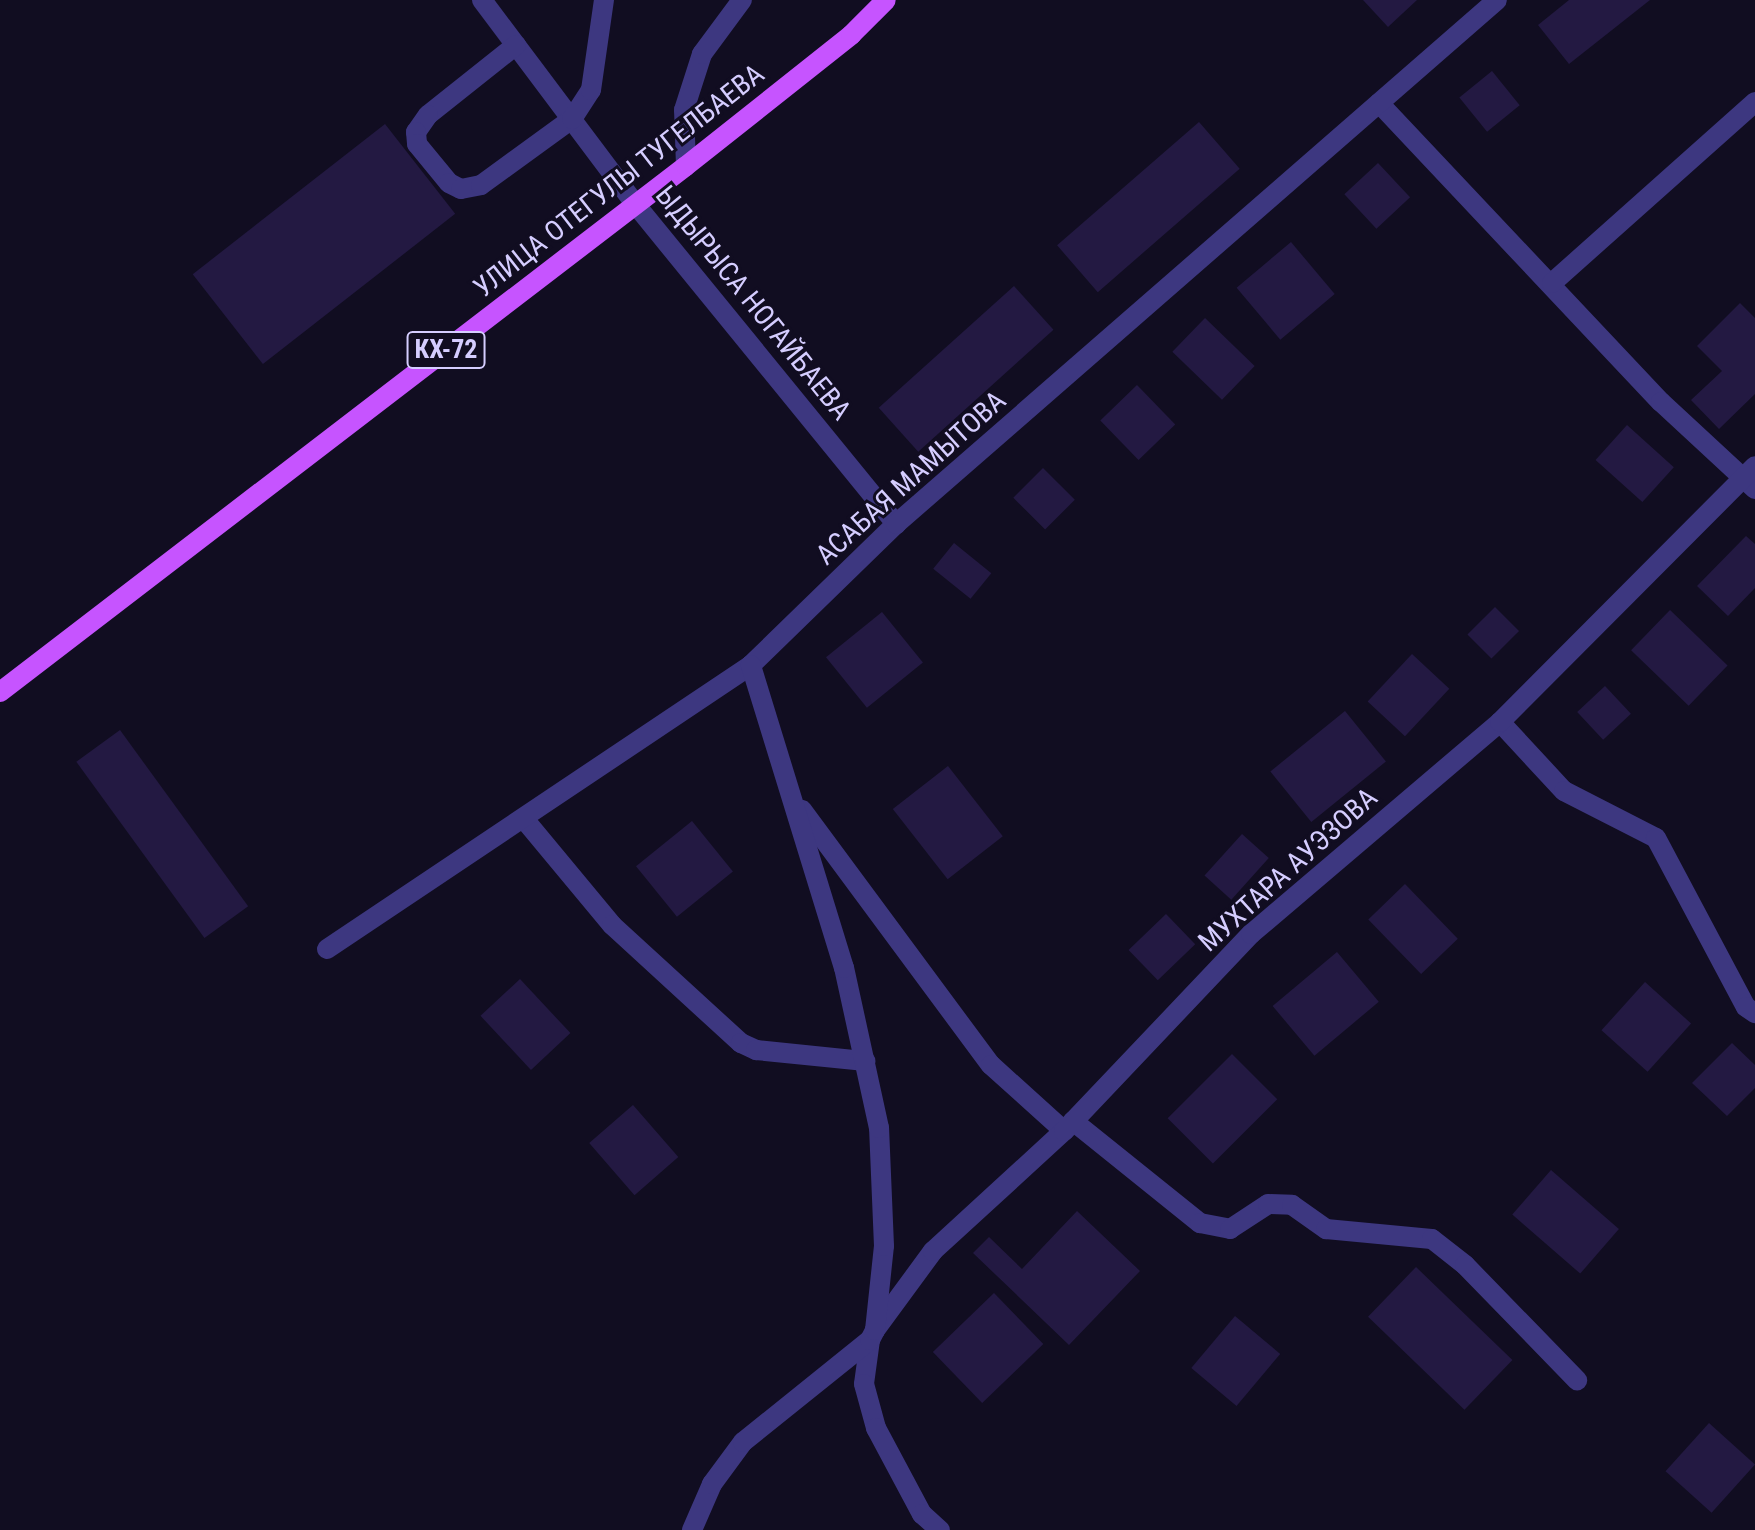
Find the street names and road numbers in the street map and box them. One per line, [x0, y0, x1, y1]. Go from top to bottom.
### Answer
street label: УЛИЦА ОТЕГУЛЫ ТУГЕЛБАЕВА [467, 57, 771, 305]
street label: ЫДЫРЫСА НОГАЙБАЕВА [648, 179, 858, 427]
road number: КХ-72 [406, 328, 486, 372]
street label: АСАБАЯ МАМЫТОВА [809, 384, 1013, 572]
street label: МУХТАРА АУЭЗОВА [1192, 781, 1384, 959]

